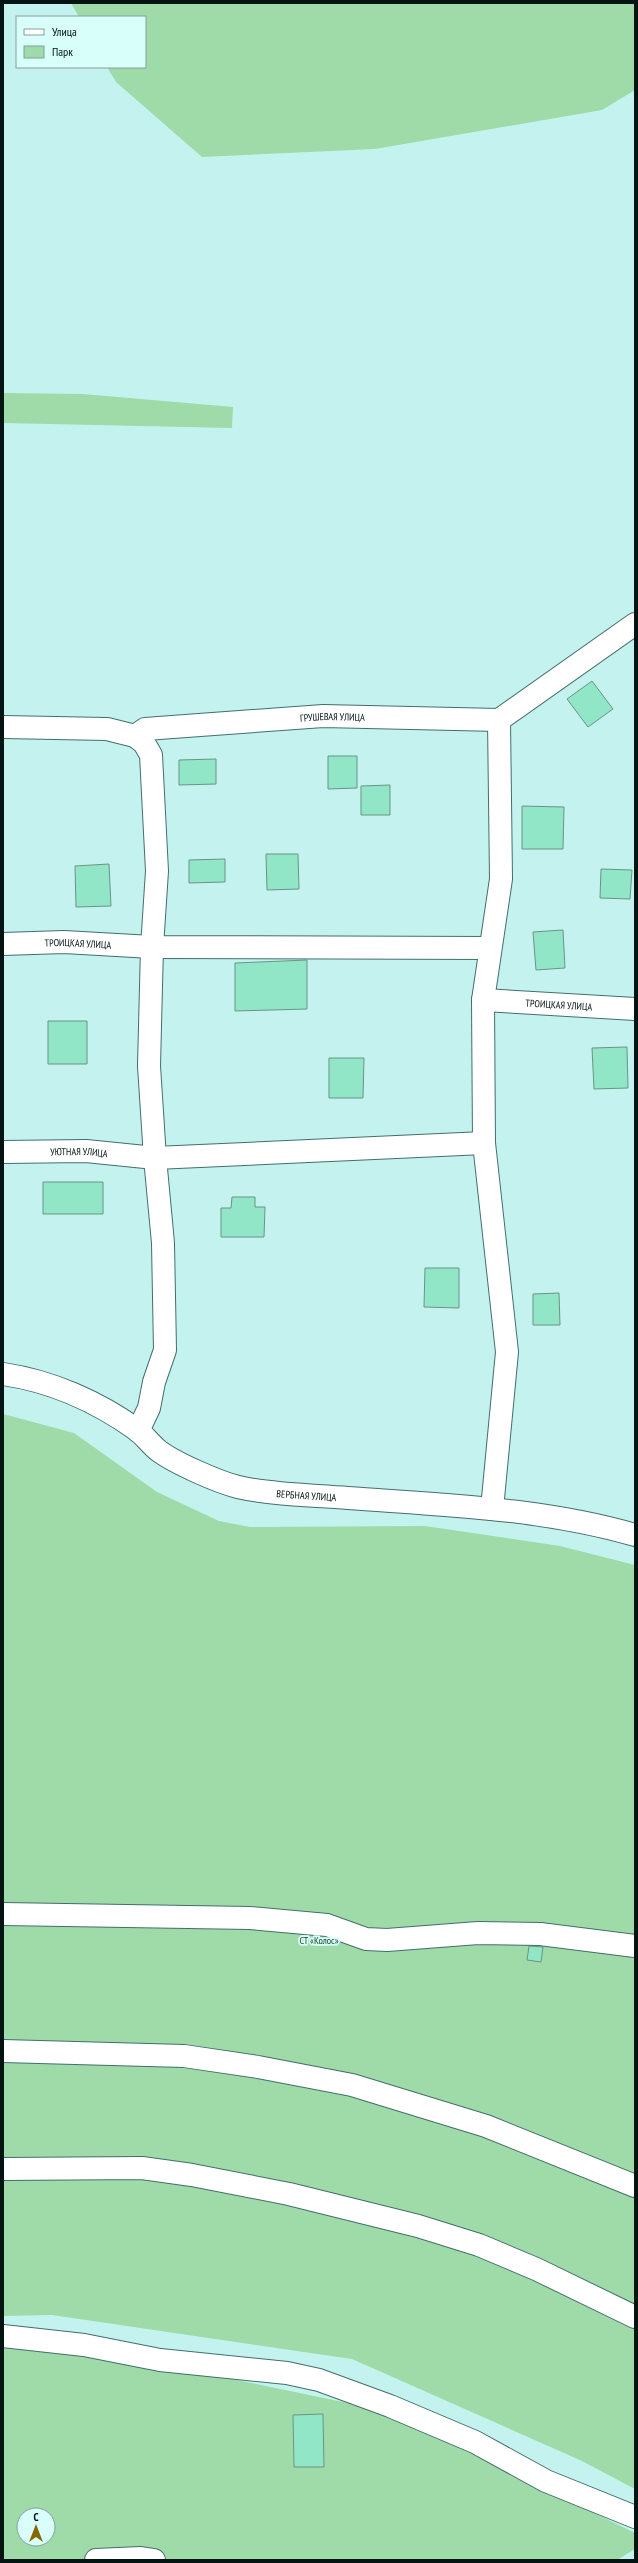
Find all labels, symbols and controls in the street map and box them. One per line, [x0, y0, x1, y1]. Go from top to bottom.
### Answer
legend [16, 16, 146, 68]
text: Улица [52, 24, 77, 39]
text: Парк [52, 44, 73, 59]
street label: ГРУШЕВАЯ УЛИЦА [300, 710, 365, 725]
street label: ТРОИЦКАЯ УЛИЦА [44, 936, 112, 952]
street label: ТРОИЦКАЯ УЛИЦА [525, 997, 593, 1013]
street label: УЮТНАЯ УЛИЦА [50, 1145, 109, 1160]
street label: ВЕРБНАЯ УЛИЦА [276, 1487, 337, 1504]
park label: СТ «Колос» [299, 1934, 339, 1947]
north arrow [16, 2507, 56, 2547]
text: С [33, 2510, 39, 2524]

